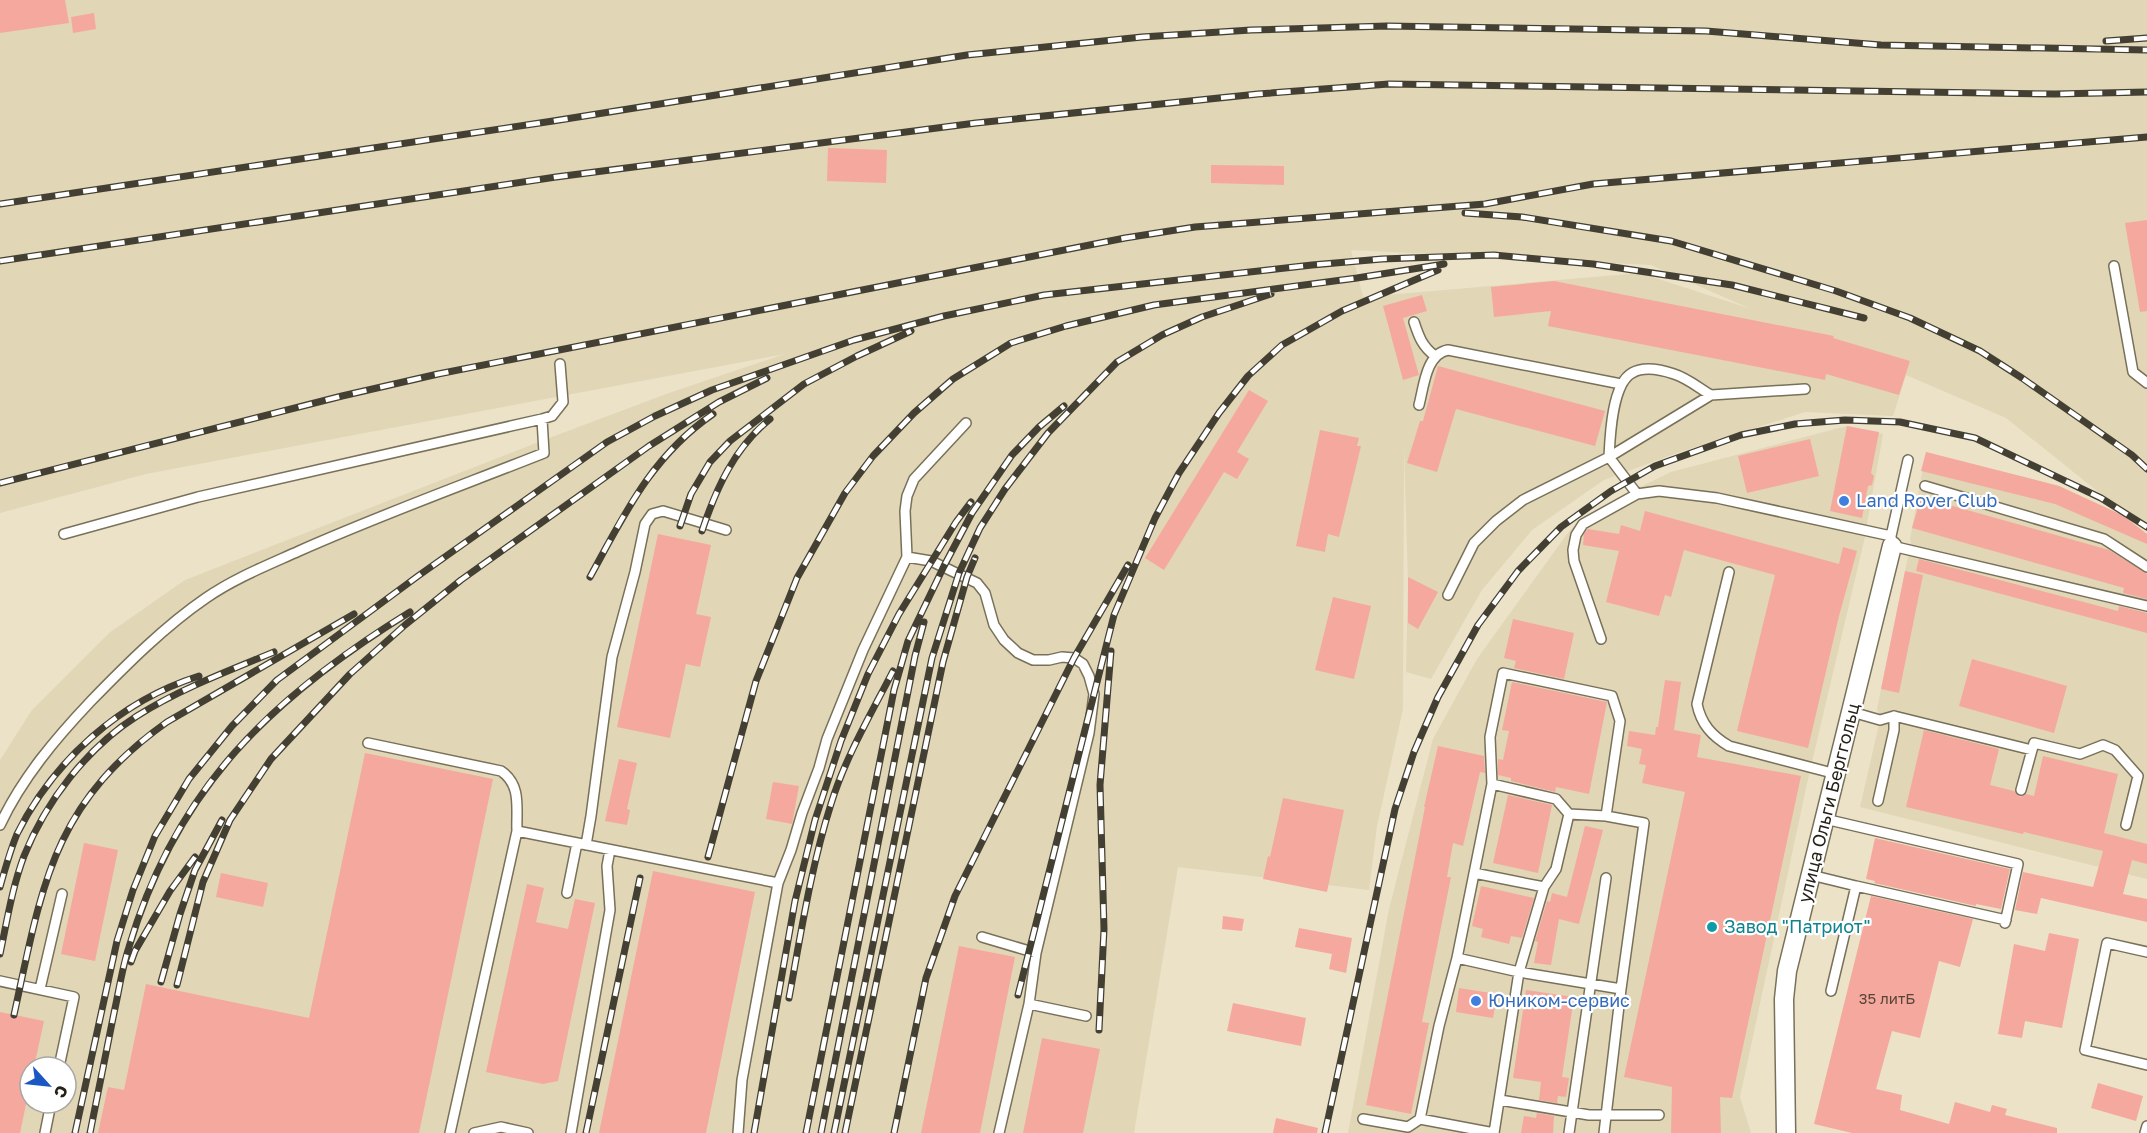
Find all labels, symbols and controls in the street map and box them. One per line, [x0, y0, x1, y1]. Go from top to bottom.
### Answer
place label: Land Rover Club [1856, 489, 1997, 511]
marker: Land Rover Club [1837, 494, 1851, 508]
street label: улица Ольги Берггольц [1793, 700, 1864, 905]
place label: Завод "Патриот" [1724, 915, 1870, 937]
marker: Завод "Патриот" [1705, 920, 1719, 934]
place label: Юником-сервис [1488, 989, 1630, 1011]
house number: 35 литБ [1859, 989, 1915, 1007]
marker: Юником-сервис [1469, 994, 1483, 1008]
north arrow [18, 1055, 78, 1115]
text: С [50, 1082, 73, 1101]

